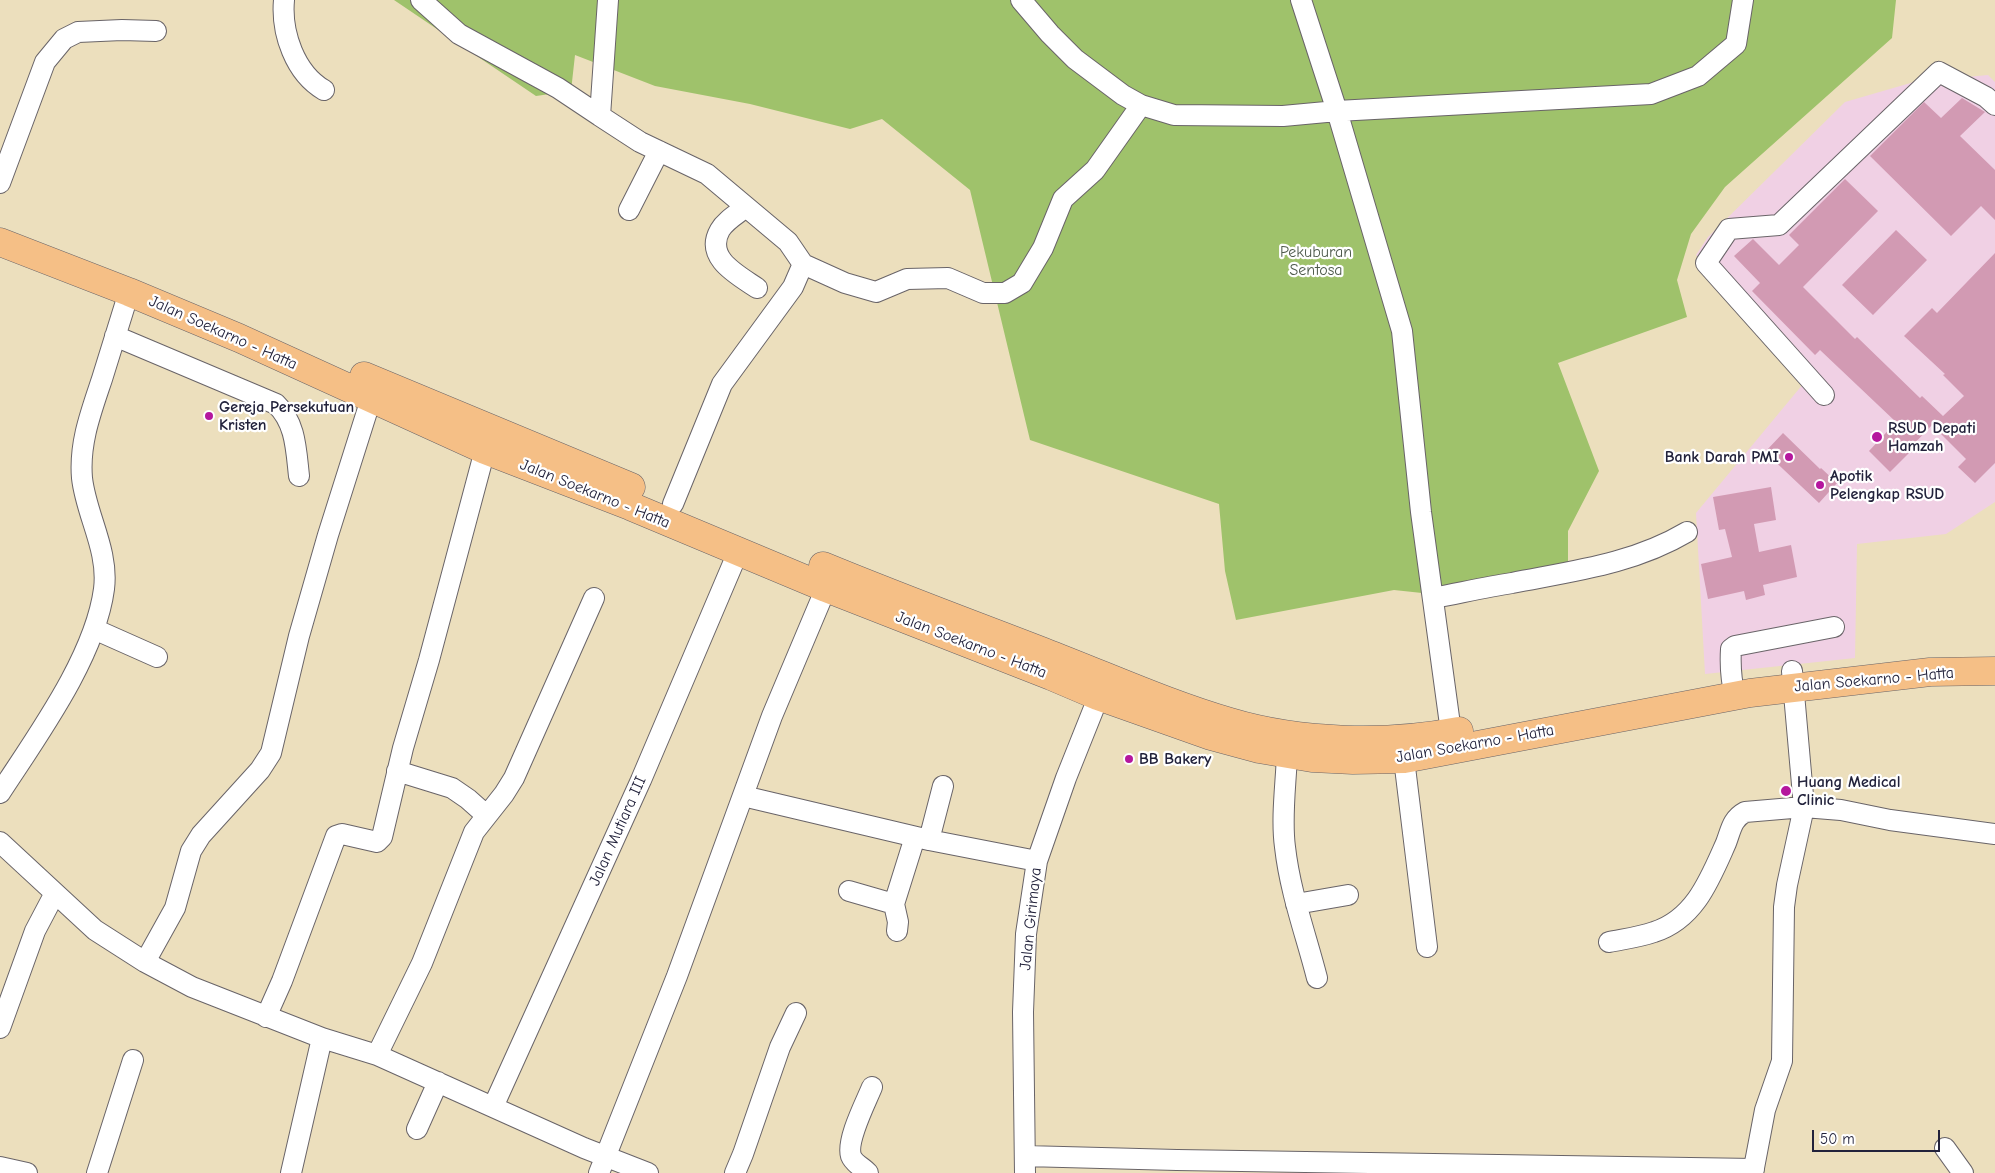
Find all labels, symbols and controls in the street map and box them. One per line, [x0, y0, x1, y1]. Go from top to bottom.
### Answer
park label: Pekuburan Sentosa [1280, 242, 1352, 280]
street label: Jalan Soekarno - Hatta [146, 292, 300, 374]
place label: Gereja Persekutuan Kristen [219, 397, 354, 435]
marker: Gereja Persekutuan Kristen [203, 410, 215, 422]
place label: RSUD Depati Hamzah [1888, 418, 1976, 456]
marker: RSUD Depati Hamzah [1870, 430, 1884, 444]
place label: Bank Darah PMI [1665, 447, 1779, 467]
marker: Bank Darah PMI [1783, 451, 1795, 463]
street label: Jalan Soekarno - Hatta [517, 455, 673, 533]
place label: Apotik Pelengkap RSUD [1830, 466, 1944, 504]
marker: Apotik Pelengkap RSUD [1814, 479, 1826, 491]
street label: Jalan Soekarno - Hatta [893, 607, 1049, 683]
street label: Jalan Soekarno - Hatta [1793, 663, 1955, 697]
street label: Jalan Soekarno - Hatta [1395, 721, 1555, 767]
place label: BB Bakery [1139, 749, 1211, 769]
marker: BB Bakery [1123, 753, 1135, 765]
place label: Huang Medical Clinic [1797, 772, 1900, 810]
street label: Jalan Mutiara III [585, 773, 651, 889]
marker: Huang Medical Clinic [1779, 784, 1793, 798]
street label: Jalan Girimaya [1016, 867, 1046, 971]
scale bar [1815, 1120, 1942, 1152]
text: 50 m [1820, 1130, 1855, 1148]

